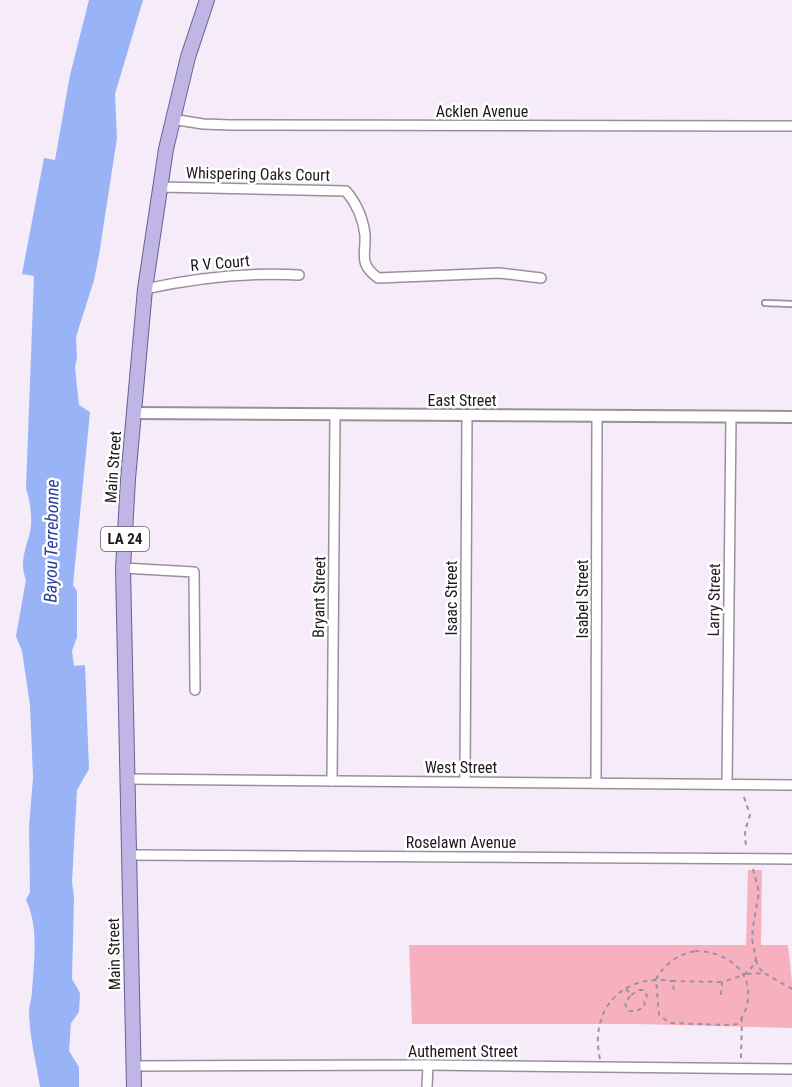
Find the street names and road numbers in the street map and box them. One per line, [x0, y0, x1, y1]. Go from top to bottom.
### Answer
street label: Acklen Avenue [436, 102, 528, 121]
street label: Whispering Oaks Court [186, 163, 331, 185]
street label: R V Court [189, 251, 251, 275]
street label: East Street [428, 391, 497, 410]
street label: Main Street [101, 430, 125, 504]
road number: LA 24 [101, 527, 149, 551]
street label: Bryant Street [309, 556, 329, 638]
street label: Isabel Street [573, 559, 592, 639]
street label: Isaac Street [442, 560, 461, 636]
street label: Larry Street [704, 563, 724, 637]
street label: West Street [425, 758, 498, 777]
street label: Roselawn Avenue [406, 833, 516, 852]
street label: Main Street [104, 917, 124, 990]
street label: Authement Street [408, 1042, 518, 1061]

